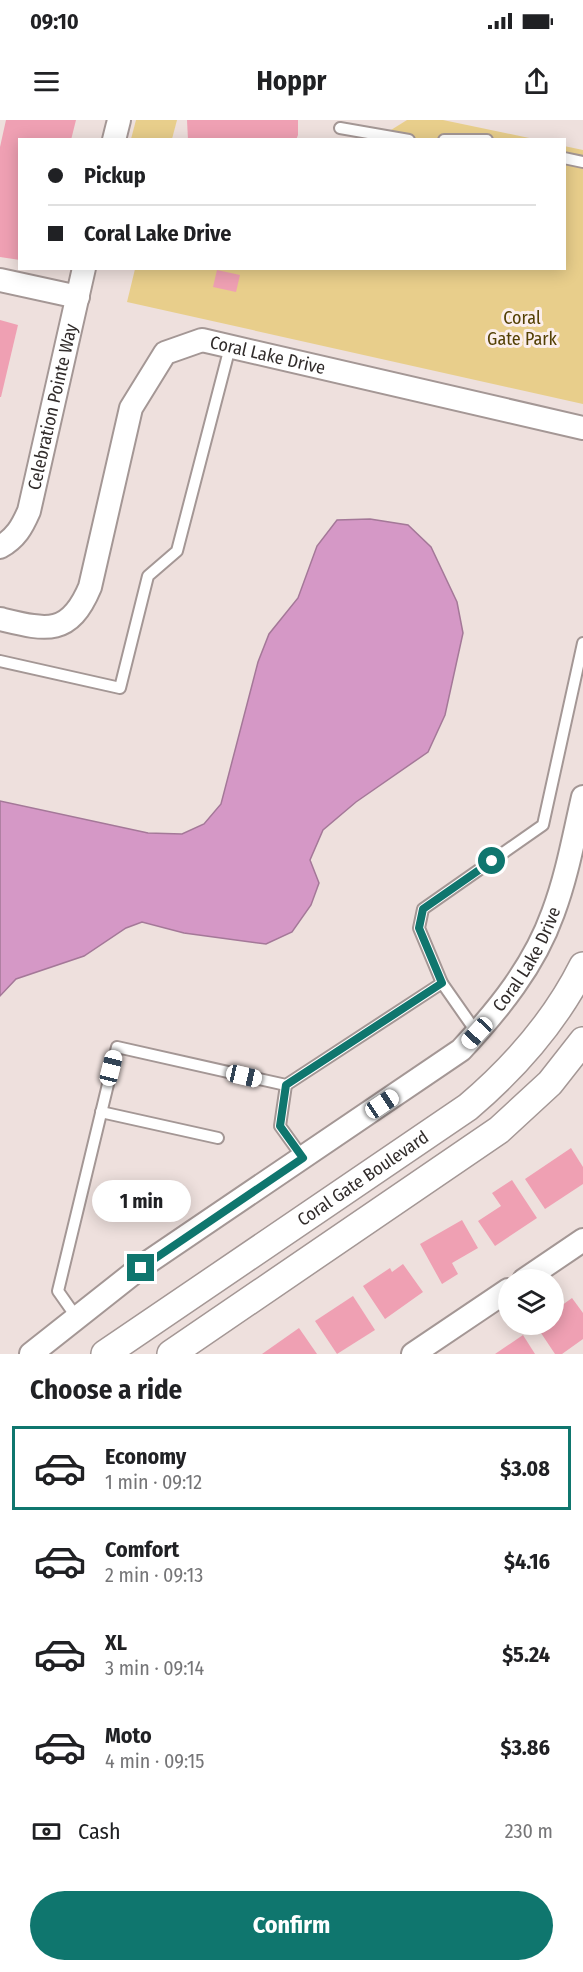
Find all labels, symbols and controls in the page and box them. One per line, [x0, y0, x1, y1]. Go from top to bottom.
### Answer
text: 09:10 [30, 8, 79, 35]
icon: menu [30, 65, 63, 98]
text: Hoppr [257, 65, 326, 97]
icon: share [520, 65, 553, 98]
text: Pickup [84, 162, 146, 189]
text: Coral Lake Drive [84, 220, 231, 247]
park label: Coral Gate Park [487, 307, 558, 350]
street label: Celebration Pointe Way [23, 322, 82, 492]
street label: Coral Lake Drive [208, 331, 328, 379]
route start [478, 847, 505, 874]
street label: Coral Lake Drive [488, 904, 565, 1016]
car [458, 1014, 496, 1052]
car [98, 1048, 124, 1088]
car [224, 1063, 264, 1089]
car [362, 1086, 402, 1122]
street label: Coral Gate Boulevard [293, 1126, 433, 1231]
callout: 1 min [92, 1181, 190, 1223]
text: 1 min [120, 1189, 163, 1213]
route end [127, 1254, 154, 1281]
map controls [498, 1269, 564, 1335]
button: layers [498, 1269, 564, 1335]
text: Choose a ride [30, 1374, 182, 1406]
icon: car [33, 1441, 87, 1495]
text: Economy [105, 1443, 186, 1470]
text: $3.08 [500, 1455, 550, 1482]
text: 1 min · 09:12 [105, 1470, 202, 1494]
icon: car [33, 1534, 87, 1588]
text: Comfort [105, 1536, 179, 1563]
text: $4.16 [504, 1548, 550, 1575]
text: 2 min · 09:13 [105, 1563, 203, 1587]
icon: car [33, 1627, 87, 1681]
text: XL [105, 1629, 127, 1656]
text: $5.24 [502, 1641, 550, 1668]
text: 3 min · 09:14 [105, 1656, 204, 1680]
icon: car [33, 1720, 87, 1774]
text: Moto [105, 1722, 152, 1749]
text: $3.86 [500, 1734, 550, 1761]
text: 4 min · 09:15 [105, 1749, 204, 1773]
icon: cash [30, 1815, 63, 1848]
text: Cash [78, 1818, 121, 1845]
text: 230 m [505, 1819, 553, 1843]
button: Confirm [30, 1891, 553, 1960]

